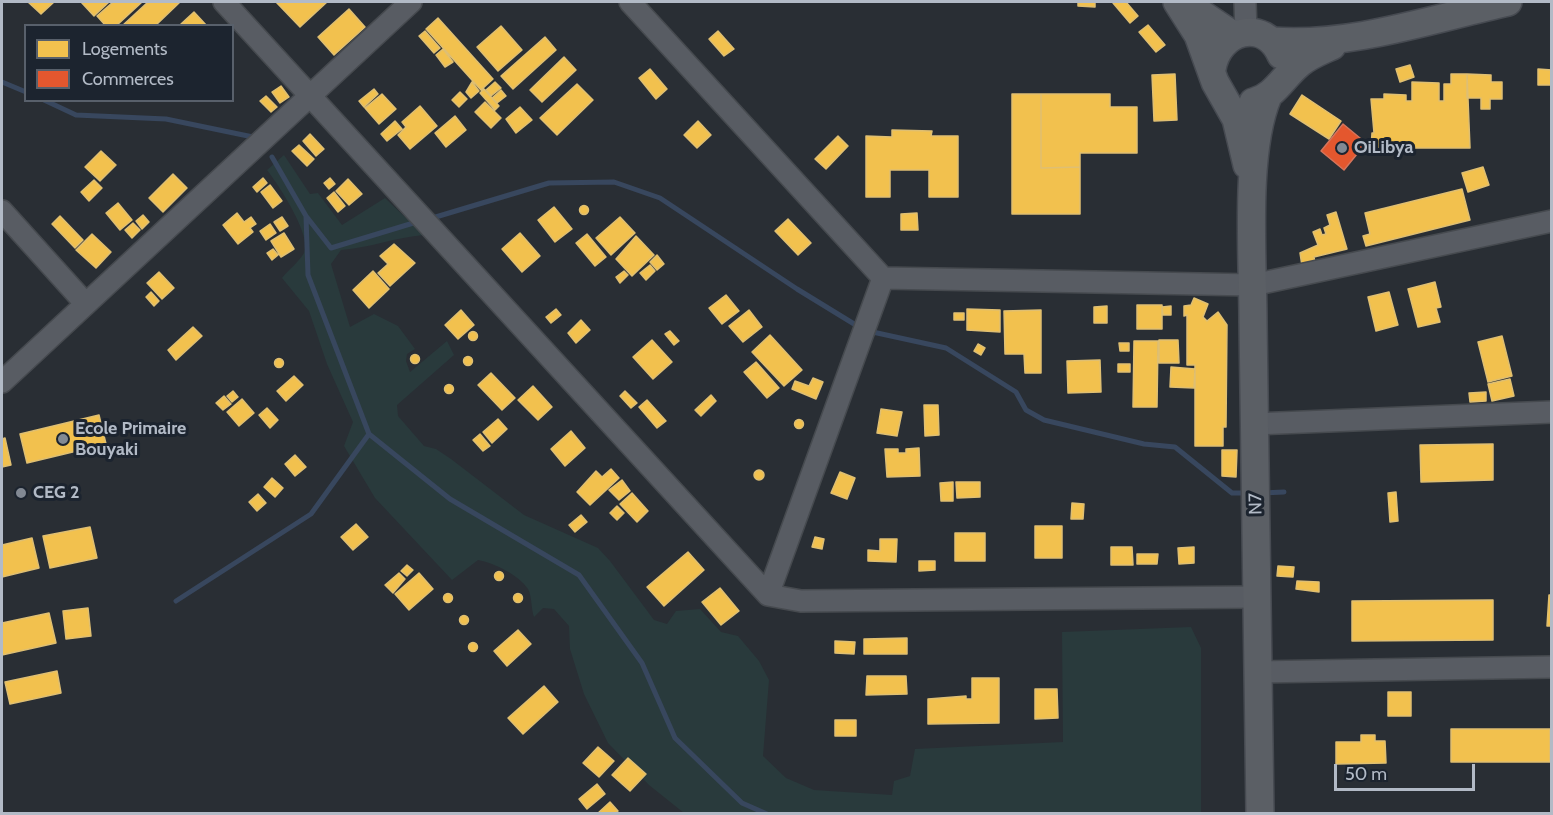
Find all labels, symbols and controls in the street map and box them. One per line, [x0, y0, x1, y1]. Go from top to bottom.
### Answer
legend [24, 24, 234, 102]
text: Logements [82, 38, 167, 60]
text: Commerces [82, 68, 174, 90]
place label: OiLibya [1354, 137, 1414, 159]
marker: OiLibya [1335, 141, 1349, 155]
place label: Ecole Primaire Bouyaki [75, 418, 186, 460]
marker: Ecole Primaire Bouyaki [56, 432, 70, 446]
place label: CEG 2 [33, 482, 80, 504]
marker: CEG 2 [14, 486, 28, 500]
street label: N7 [1245, 493, 1267, 515]
scale bar [1337, 752, 1478, 790]
text: 50 m [1345, 763, 1387, 785]

